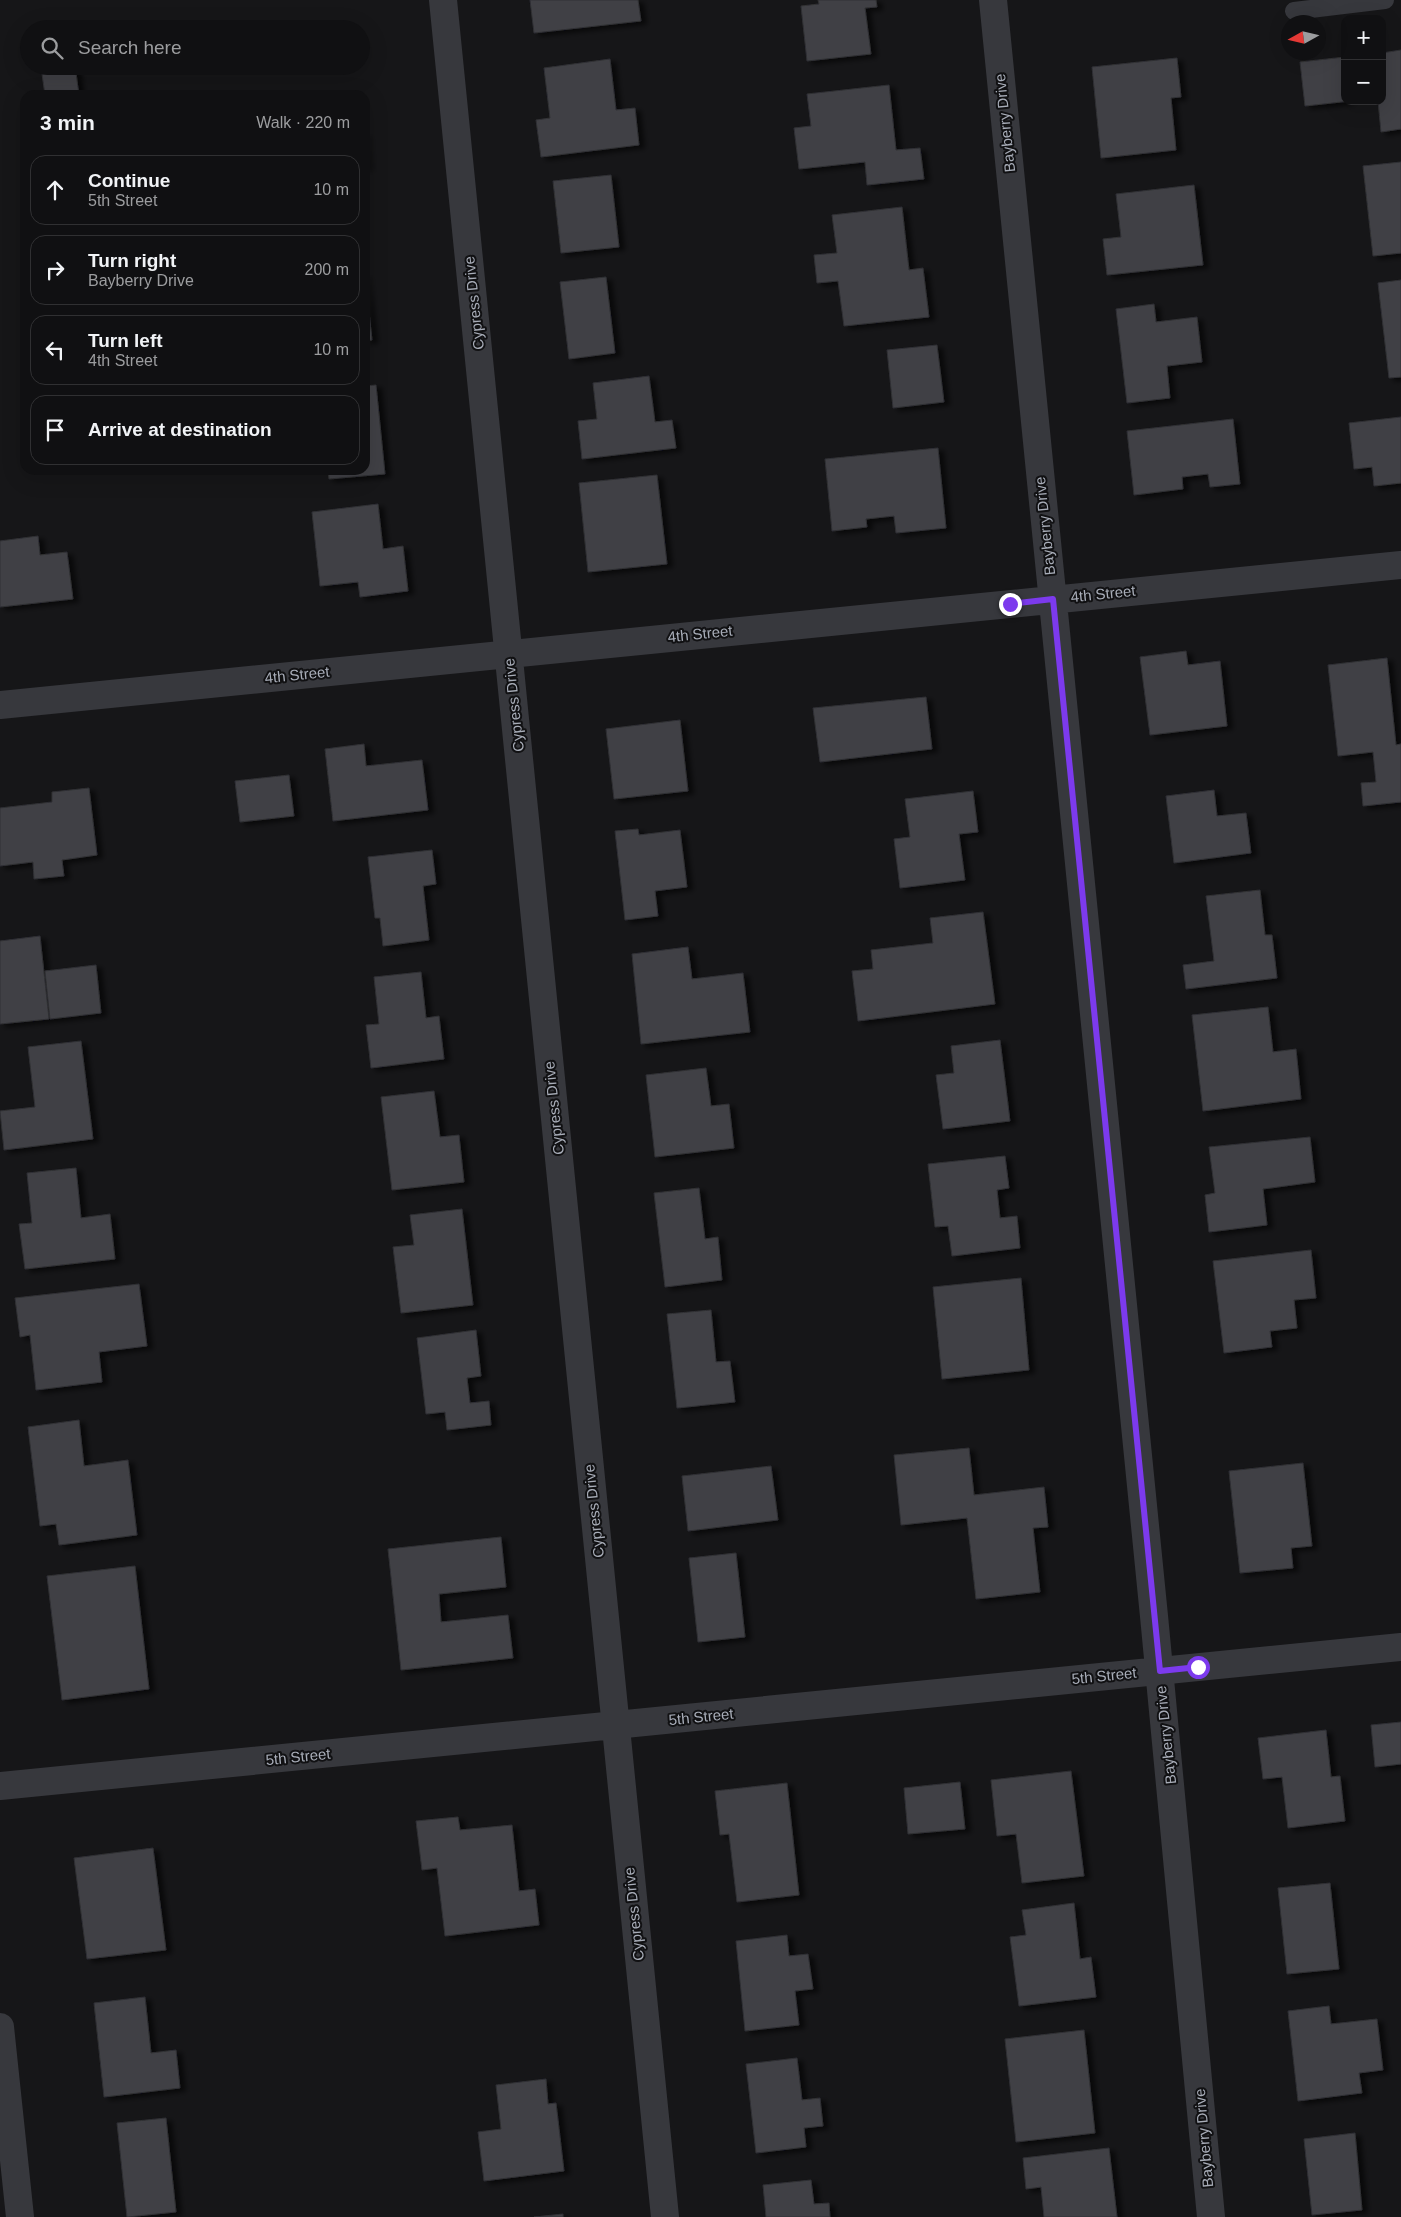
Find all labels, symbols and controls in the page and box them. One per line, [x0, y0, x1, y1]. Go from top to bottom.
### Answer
north arrow [1281, 15, 1326, 60]
map controls [1341, 15, 1386, 105]
button: + [1341, 15, 1386, 60]
search box [20, 20, 370, 75]
icon: search [38, 34, 66, 62]
text: Search here [78, 37, 182, 58]
button: − [1341, 60, 1386, 105]
street label: Bayberry Drive [991, 73, 1018, 173]
text: 3 min [40, 111, 95, 134]
text: Walk · 220 m [256, 114, 350, 131]
text: Continue [88, 170, 170, 191]
icon: ahead [41, 176, 69, 204]
text: 10 m [313, 181, 349, 198]
text: 5th Street [88, 192, 157, 209]
text: Turn right [88, 250, 176, 271]
street label: Cypress Drive [460, 255, 487, 351]
icon: right [41, 256, 69, 284]
text: 200 m [305, 261, 349, 278]
text: Bayberry Drive [88, 272, 194, 289]
text: Turn left [88, 330, 163, 351]
icon: left [41, 336, 69, 364]
text: 10 m [313, 341, 349, 358]
text: 4th Street [88, 352, 157, 369]
icon: arrive [41, 416, 69, 444]
text: Arrive at destination [88, 419, 272, 440]
street label: Bayberry Drive [1031, 476, 1058, 576]
street label: 4th Street [1070, 582, 1137, 605]
route end [999, 593, 1022, 616]
street label: 4th Street [667, 622, 734, 645]
street label: Cypress Drive [500, 657, 527, 753]
street label: 4th Street [264, 663, 331, 686]
street label: Cypress Drive [540, 1060, 567, 1156]
street label: Cypress Drive [580, 1463, 607, 1559]
route start [1187, 1656, 1210, 1679]
street label: 5th Street [1071, 1664, 1138, 1687]
street label: Bayberry Drive [1152, 1685, 1179, 1785]
street label: 5th Street [668, 1705, 735, 1728]
street label: 5th Street [265, 1745, 332, 1768]
street label: Cypress Drive [620, 1866, 647, 1962]
street label: Bayberry Drive [1191, 2088, 1216, 2188]

